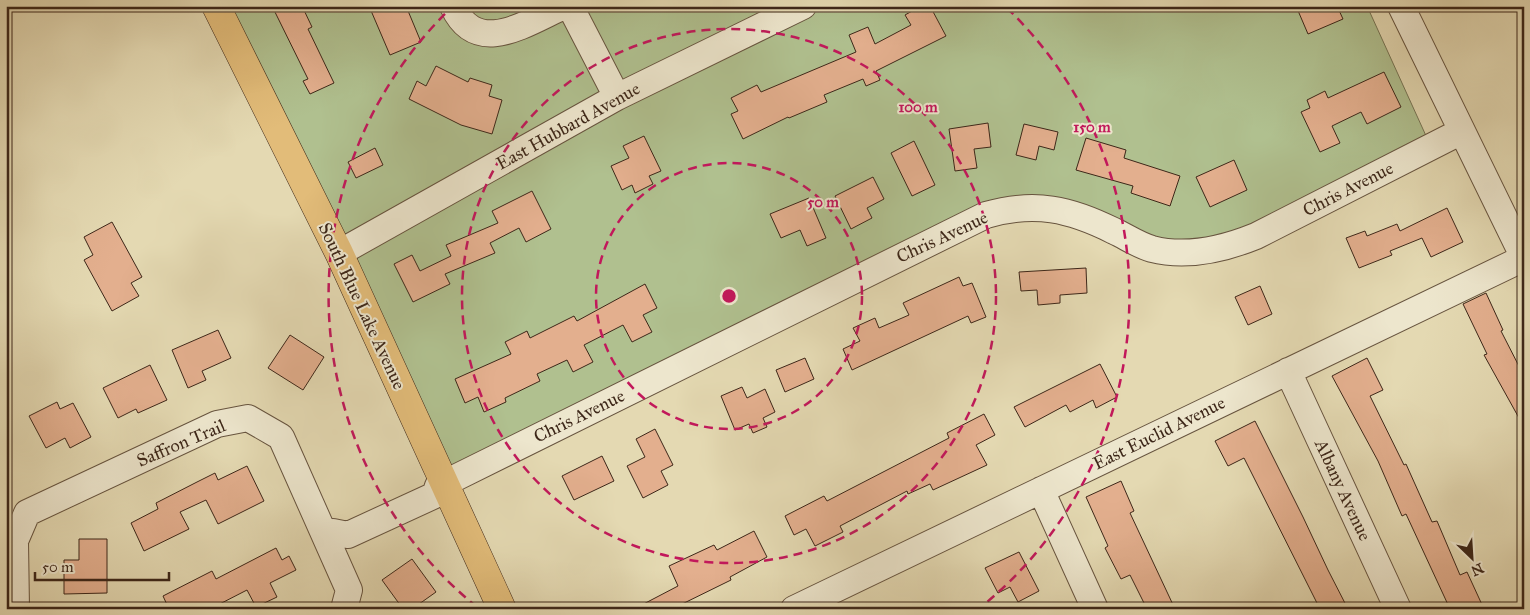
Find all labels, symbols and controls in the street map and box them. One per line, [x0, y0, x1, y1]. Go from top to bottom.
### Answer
street label: East Hubbard Avenue [492, 77, 644, 175]
text: 100 m [898, 98, 938, 116]
text: 150 m [1073, 118, 1111, 136]
street label: Chris Avenue [1299, 157, 1397, 221]
text: 50 m [807, 193, 839, 211]
street label: Chris Avenue [893, 206, 991, 268]
street label: South Blue Lake Avenue [314, 219, 410, 393]
centre of rings [720, 287, 738, 305]
street label: Chris Avenue [530, 385, 628, 447]
street label: East Euclid Avenue [1089, 392, 1229, 474]
street label: Saffron Trail [133, 414, 229, 472]
street label: Albany Avenue [1310, 435, 1376, 544]
north arrow [1448, 532, 1498, 582]
scale bar [35, 550, 169, 582]
text: 50 m [42, 558, 74, 576]
text: N [1468, 559, 1486, 580]

